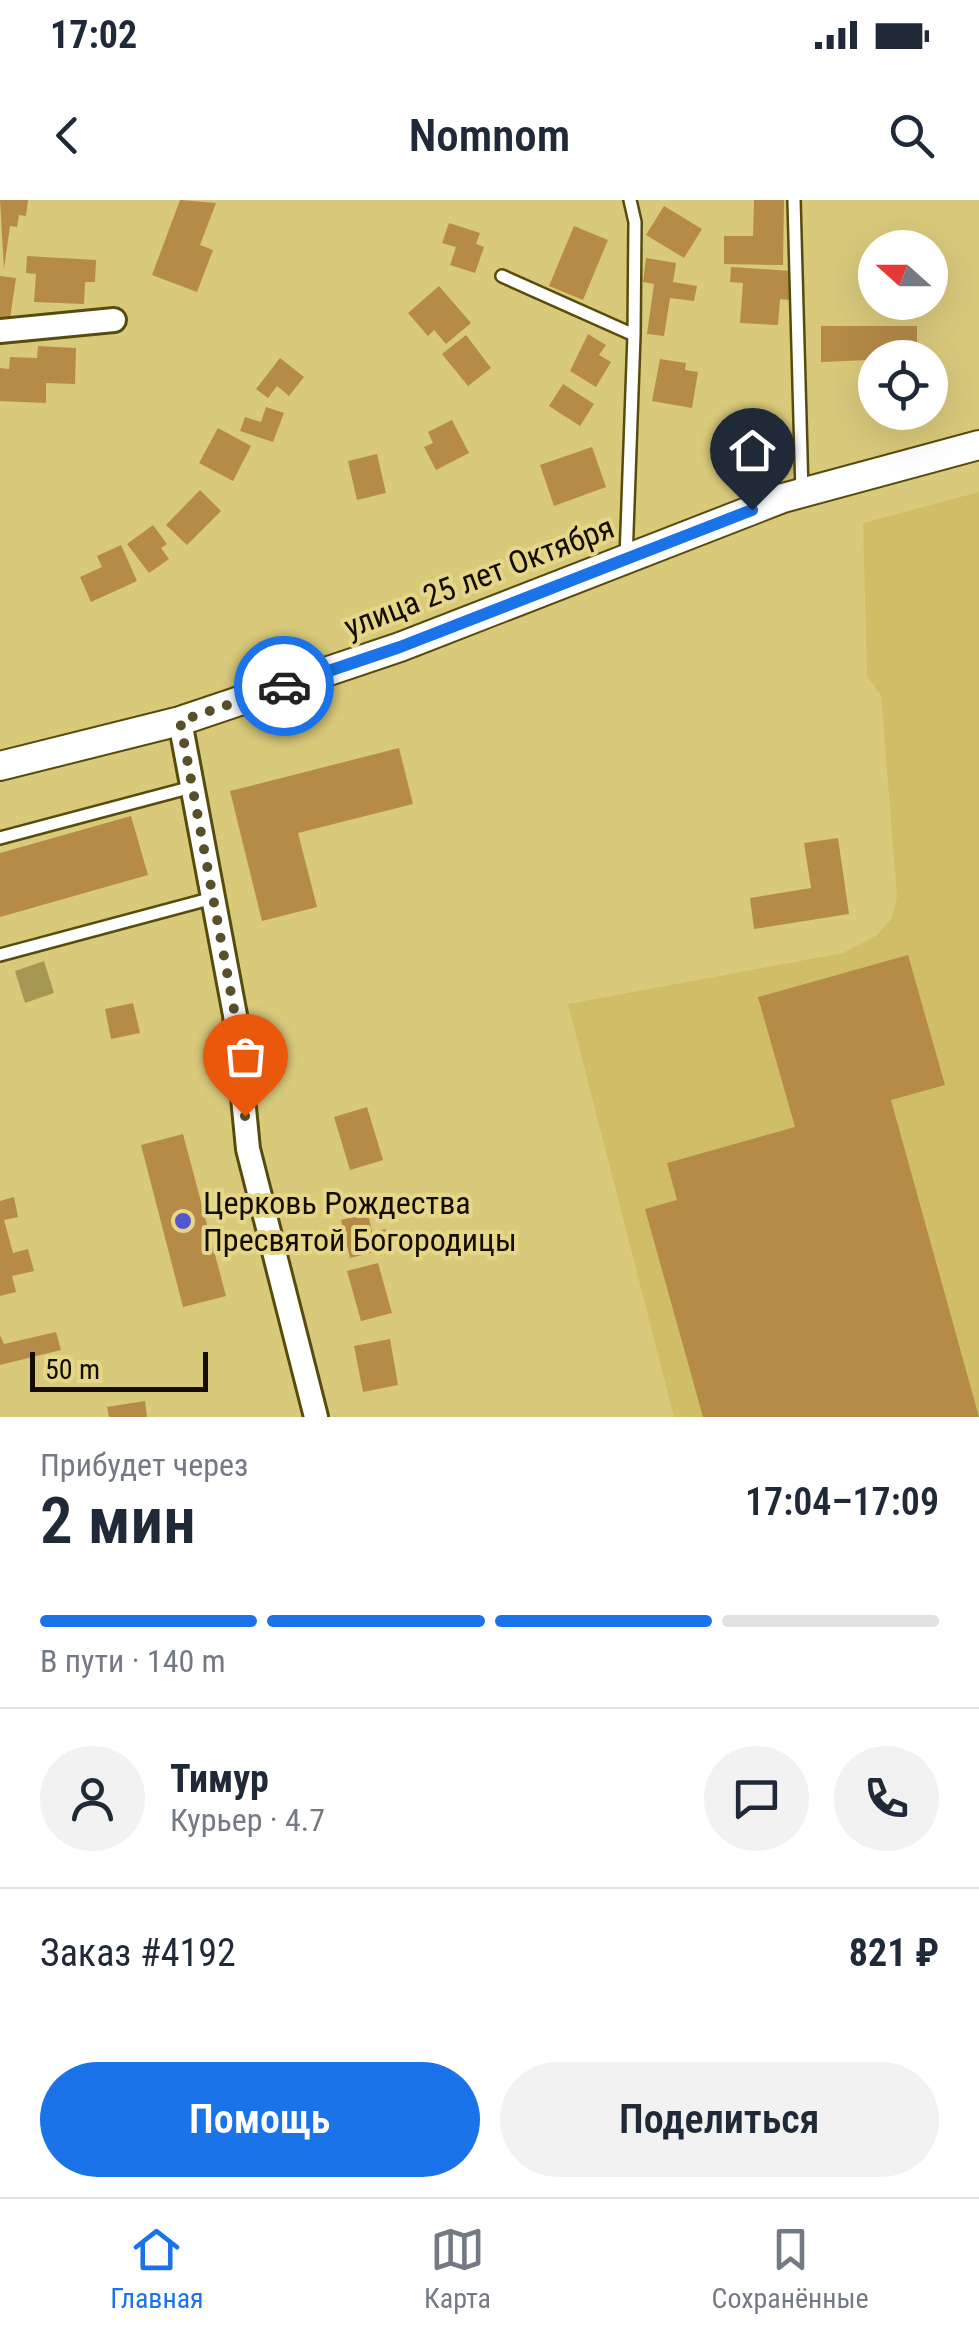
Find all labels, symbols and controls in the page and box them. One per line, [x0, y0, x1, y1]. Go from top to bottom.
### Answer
text: 17:02 [50, 13, 137, 57]
icon: back [40, 108, 95, 163]
icon: search [884, 108, 939, 163]
text: Nomnom [409, 109, 570, 162]
north arrow [858, 230, 948, 320]
map controls [858, 230, 948, 430]
button: locate [858, 340, 948, 430]
pin [710, 408, 795, 511]
icon: home [725, 423, 780, 478]
street label: улица 25 лет Октября [339, 508, 619, 646]
courier [234, 636, 334, 736]
icon: car [257, 659, 312, 714]
pin [203, 1014, 288, 1117]
icon: bag [218, 1029, 273, 1084]
place label: Церковь Рождества Пресвятой Богородицы [203, 1184, 517, 1259]
marker: Церковь Рождества Пресвятой Богородицы [172, 1210, 194, 1232]
scale bar [30, 1347, 208, 1392]
text: 50 m [45, 1353, 100, 1386]
text: Прибудет через [40, 1446, 248, 1484]
text: 17:04–17:09 [745, 1480, 939, 1524]
text: 2 мин [40, 1483, 196, 1559]
text: В пути · 140 m [40, 1642, 226, 1680]
button: person [40, 1746, 145, 1851]
button: chat [704, 1746, 809, 1851]
button: phone [834, 1746, 939, 1851]
text: Тимур [170, 1757, 269, 1801]
text: Курьер · 4.7 [170, 1801, 325, 1839]
text: Заказ #4192 [40, 1931, 236, 1975]
text: 821 ₽ [849, 1931, 939, 1975]
button: Помощь [40, 2062, 480, 2177]
button: Поделиться [500, 2062, 939, 2177]
tab: Главная [110, 2222, 204, 2315]
tab: Карта [424, 2222, 491, 2315]
tab: Сохранённые [712, 2222, 869, 2315]

